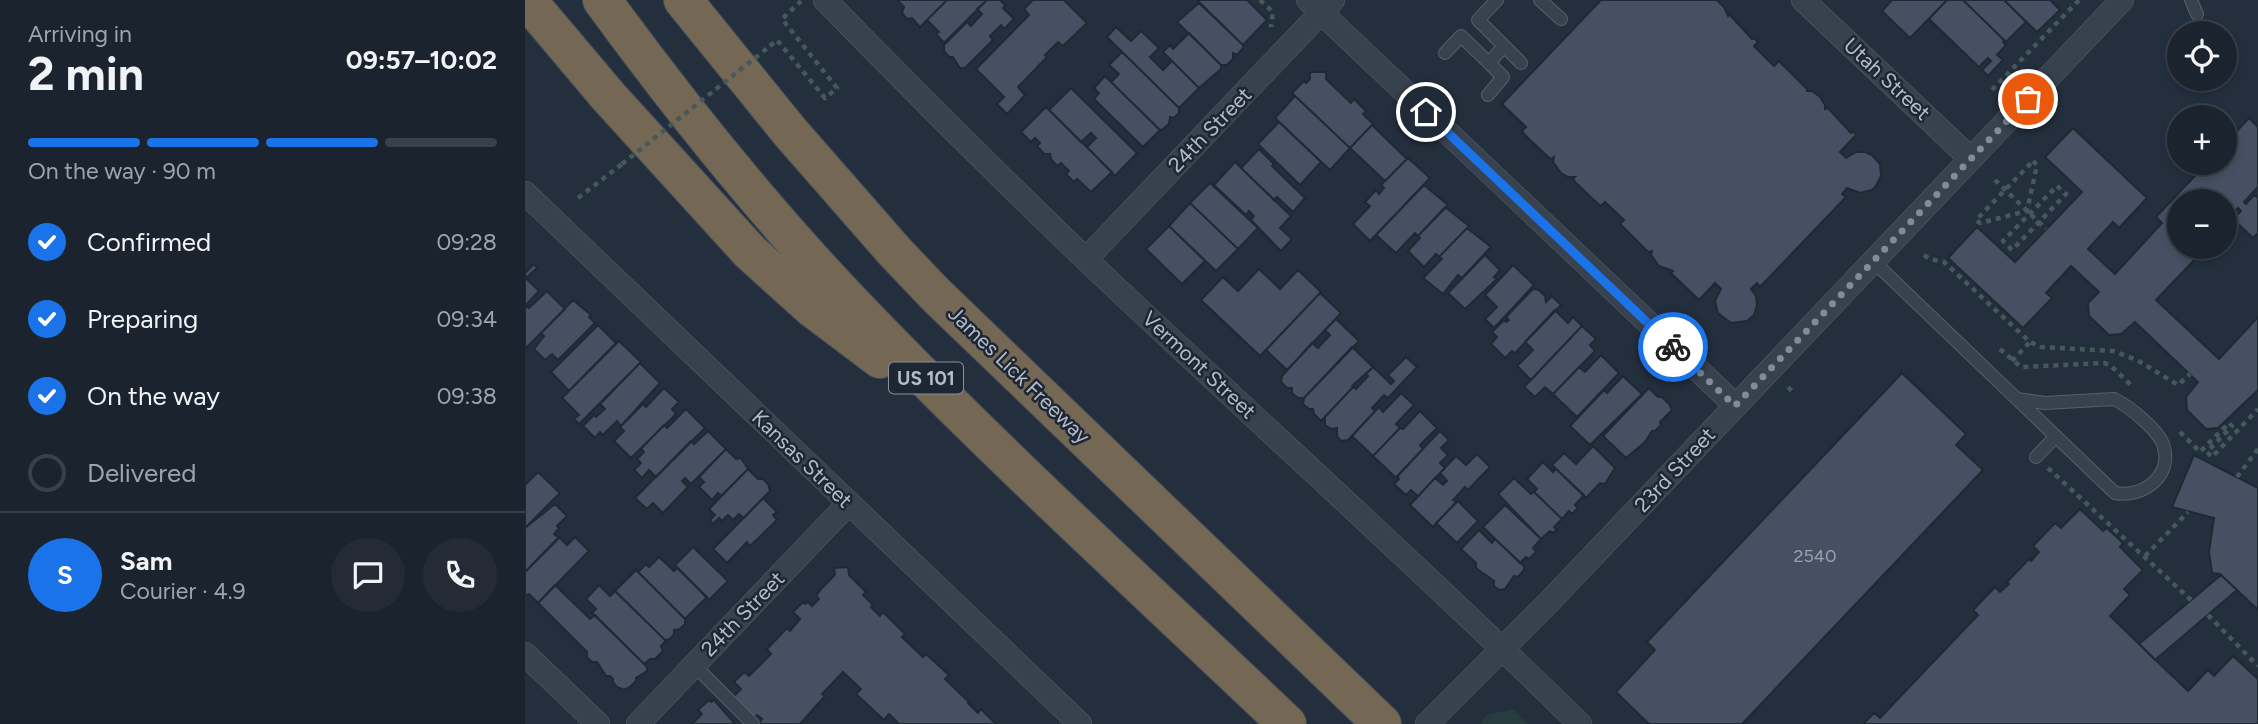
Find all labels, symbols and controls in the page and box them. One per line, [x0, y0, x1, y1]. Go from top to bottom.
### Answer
text: Arriving in [28, 20, 132, 48]
map controls [2167, 21, 2237, 259]
button: locate [2167, 21, 2237, 91]
street label: Utah Street [1839, 32, 1936, 125]
text: 09:57–10:02 [346, 44, 497, 76]
text: 2 min [28, 46, 144, 102]
pin [1998, 69, 2058, 129]
icon: bag [2009, 80, 2047, 118]
street label: 24th Street [1163, 82, 1256, 177]
pin [1396, 82, 1456, 142]
icon: home [1407, 93, 1445, 131]
button: + [2167, 105, 2237, 175]
text: On the way · 90 m [28, 157, 216, 185]
button: − [2167, 189, 2237, 259]
icon: check [28, 223, 66, 261]
text: Confirmed [87, 226, 211, 258]
text: 09:28 [436, 228, 497, 256]
icon: check [28, 300, 66, 338]
street label: James Lick Freeway [943, 301, 1095, 449]
text: Preparing [87, 303, 198, 335]
text: 09:34 [437, 305, 497, 333]
street label: Vermont Street [1137, 306, 1261, 424]
courier [1638, 312, 1708, 382]
icon: bike [1654, 328, 1692, 366]
road number: US 101 [889, 362, 963, 394]
icon: check [28, 377, 66, 415]
text: On the way [87, 380, 220, 412]
text: 09:38 [437, 382, 497, 410]
street label: Kansas Street [747, 405, 858, 513]
street label: 23rd Street [1629, 422, 1720, 517]
text: Delivered [87, 457, 196, 489]
button: chat [331, 538, 405, 612]
button: phone [423, 538, 497, 612]
text: Sam [120, 545, 172, 577]
house number: 2540 [1793, 545, 1837, 567]
text: S [57, 559, 73, 591]
street label: 24th Street [696, 566, 789, 661]
text: Courier · 4.9 [120, 577, 246, 605]

